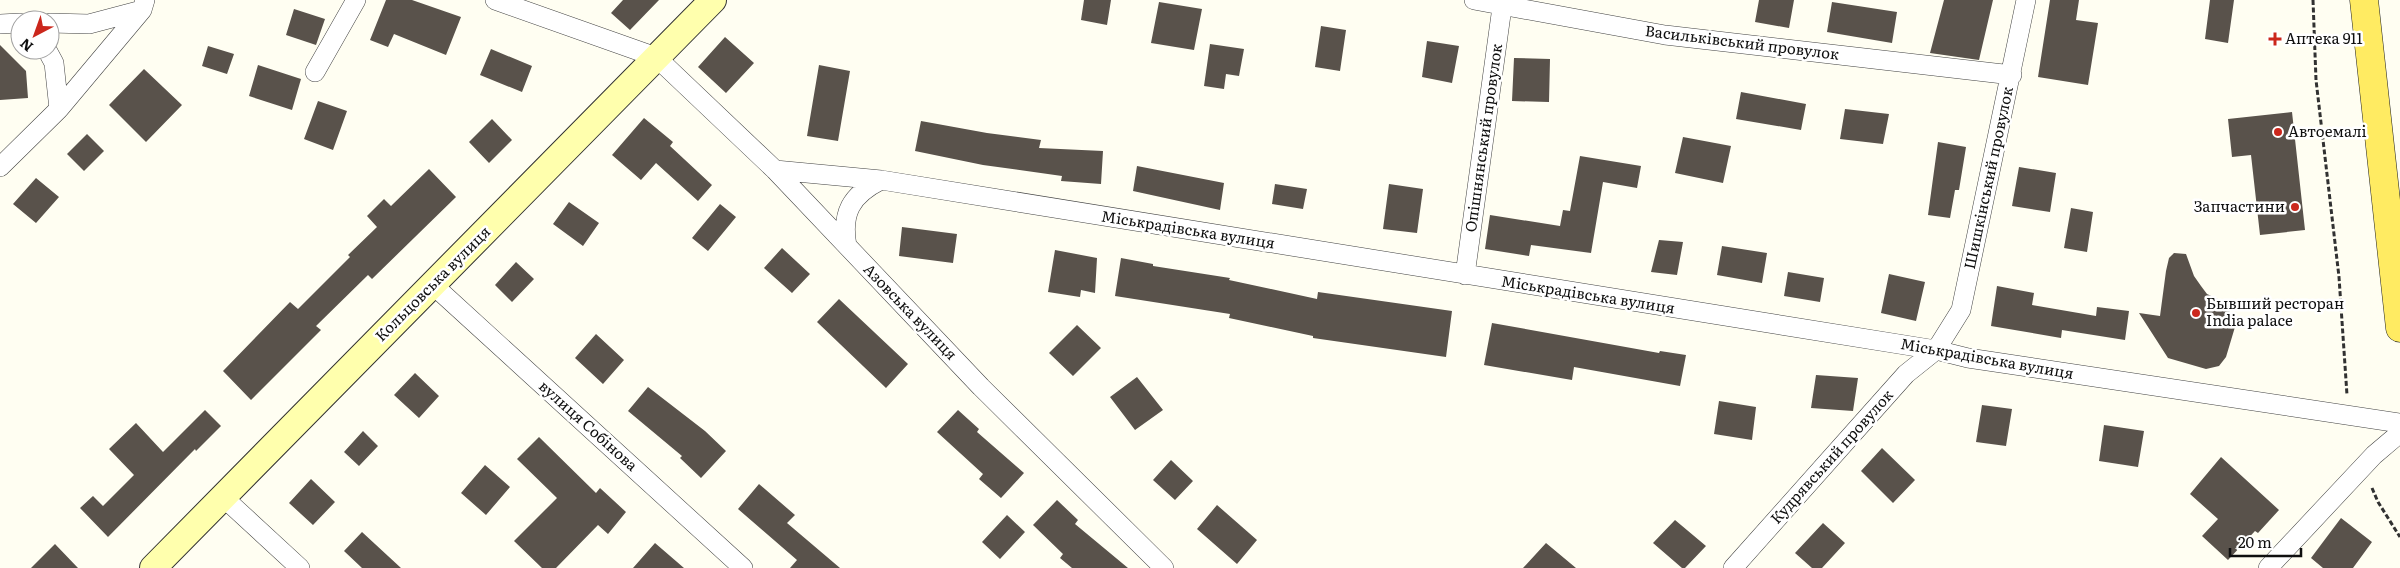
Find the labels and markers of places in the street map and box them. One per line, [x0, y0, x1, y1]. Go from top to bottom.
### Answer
place label: Аптека 911 [2285, 26, 2363, 49]
marker: Аптека 911 [2269, 33, 2281, 45]
place label: Автоемалі [2288, 119, 2366, 142]
marker: Автоемалі [2272, 126, 2284, 138]
place label: Запчастини [2194, 194, 2285, 217]
marker: Запчастини [2289, 201, 2301, 213]
place label: Бывший ресторан India palace [2206, 291, 2344, 331]
marker: Бывший ресторан India palace [2190, 307, 2202, 319]

